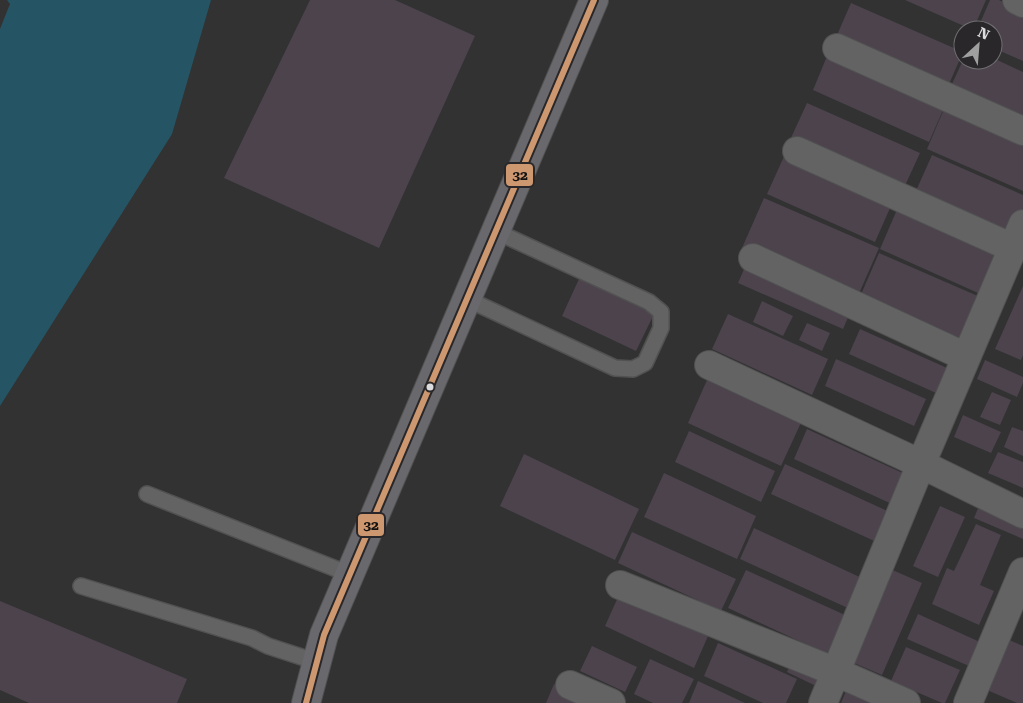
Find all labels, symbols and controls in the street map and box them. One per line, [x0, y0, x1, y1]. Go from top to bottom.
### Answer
north arrow [953, 20, 1003, 70]
text: N [975, 24, 992, 43]
line badge: 32 [505, 163, 534, 187]
text: 32 [512, 167, 528, 183]
unlabelled marker [425, 382, 435, 392]
line badge: 32 [357, 513, 385, 537]
text: 32 [363, 517, 379, 533]

